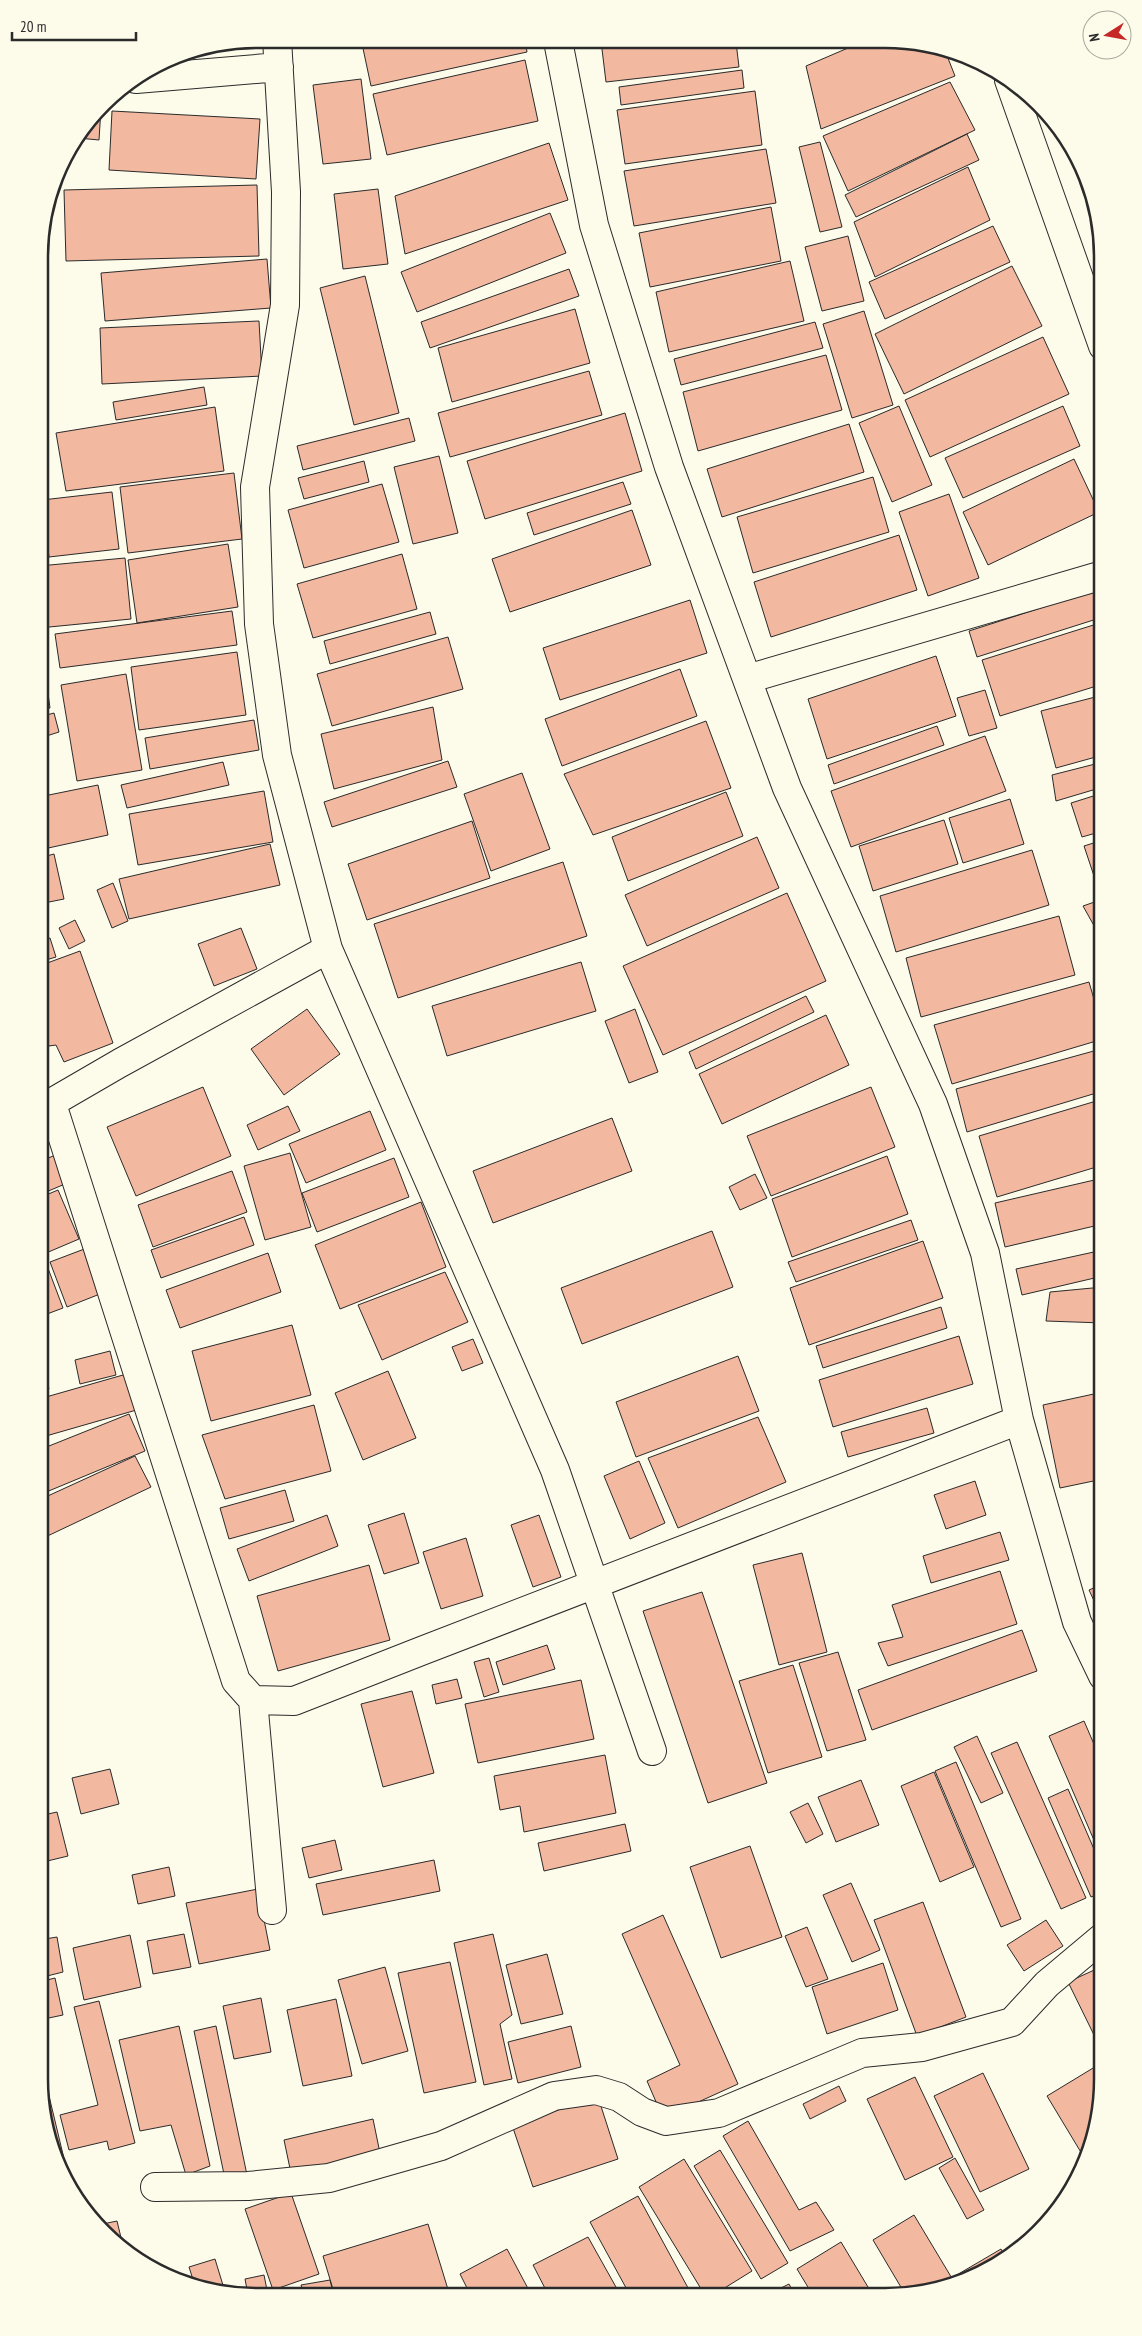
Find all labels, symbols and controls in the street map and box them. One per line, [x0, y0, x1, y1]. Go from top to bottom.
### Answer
scale bar [12, 10, 136, 42]
north arrow [1082, 10, 1132, 60]
text: 20 m [20, 17, 46, 36]
text: N [1085, 32, 1104, 43]

